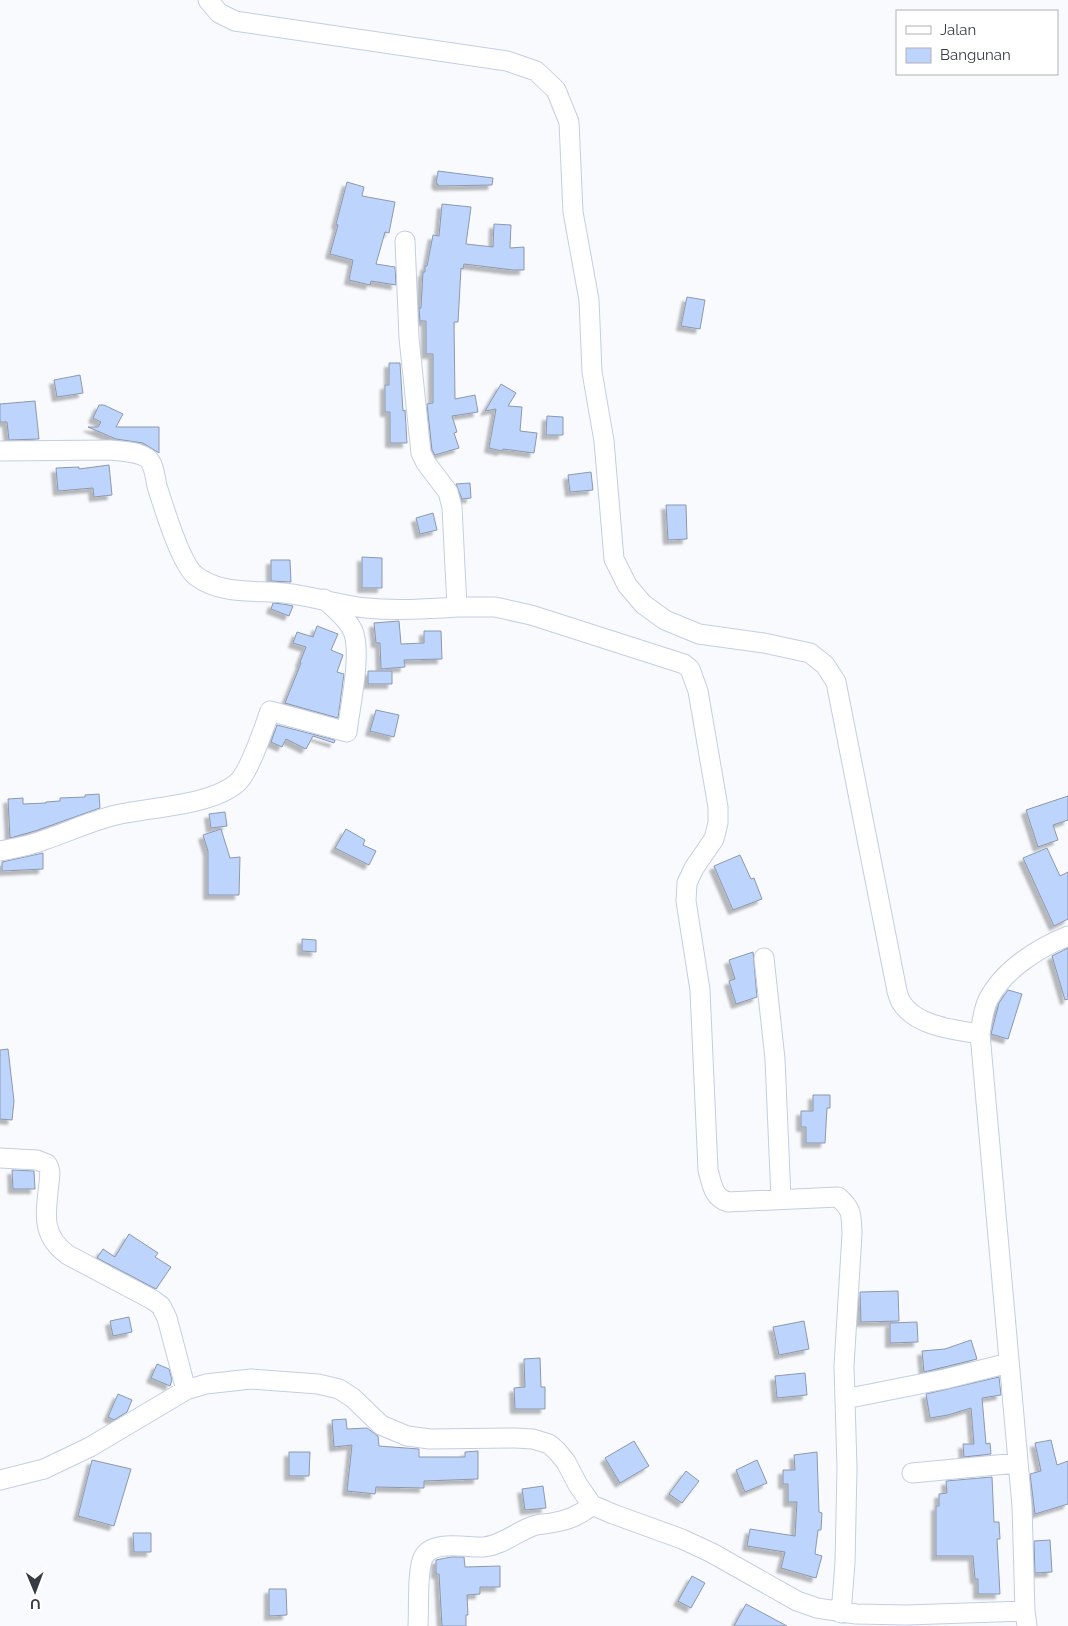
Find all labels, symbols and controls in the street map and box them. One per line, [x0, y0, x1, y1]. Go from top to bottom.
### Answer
legend [896, 10, 1058, 75]
text: Jalan [940, 21, 976, 39]
text: Bangunan [940, 46, 1011, 64]
north arrow [10, 1566, 60, 1616]
text: U [30, 1596, 41, 1612]

